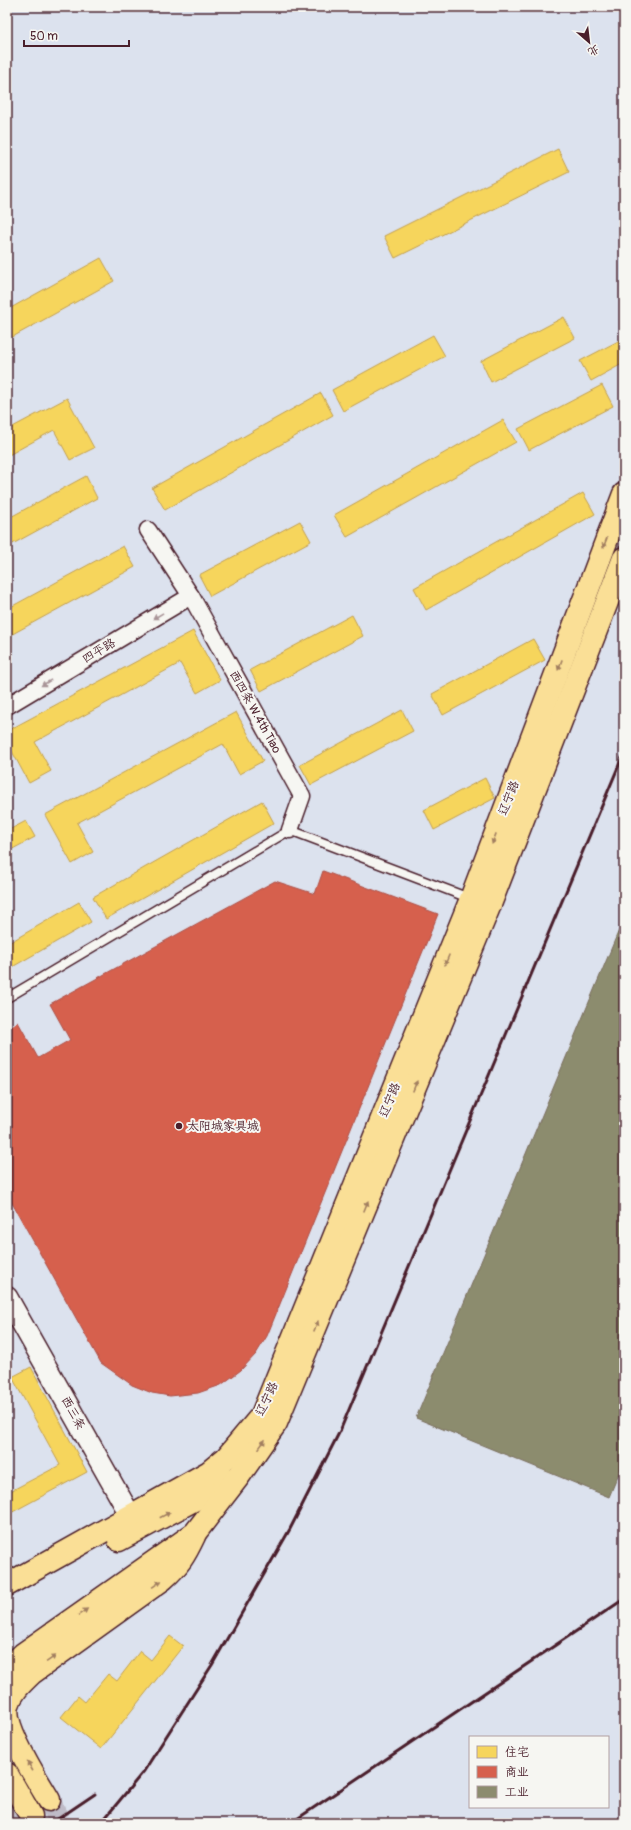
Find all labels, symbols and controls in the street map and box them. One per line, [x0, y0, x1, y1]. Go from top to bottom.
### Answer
scale bar [24, 22, 129, 48]
north arrow [569, 22, 609, 62]
text: 50 m [30, 29, 58, 44]
text: 北 [586, 42, 601, 59]
one-way arrow [602, 538, 608, 550]
one-way arrow [152, 613, 164, 620]
street label: 四平路 [80, 635, 118, 667]
one-way arrow [556, 659, 562, 671]
street label: 西四条 W.4th Tiao [226, 668, 284, 756]
one-way arrow [41, 679, 51, 687]
street label: 辽宁路 [496, 779, 522, 817]
one-way arrow [491, 833, 497, 845]
one-way arrow [443, 954, 449, 966]
street label: 辽宁路 [376, 1080, 404, 1120]
one-way arrow [413, 1080, 419, 1092]
place label: 太阳城家具城 [187, 1119, 259, 1134]
marker: 太阳城家具城 [174, 1121, 184, 1131]
one-way arrow [363, 1200, 369, 1212]
one-way arrow [313, 1321, 319, 1332]
street label: 辽宁路 [253, 1380, 281, 1418]
street label: 西三条 [58, 1394, 88, 1432]
one-way arrow [258, 1439, 266, 1449]
one-way arrow [159, 1512, 171, 1519]
one-way arrow [151, 1580, 162, 1588]
one-way arrow [78, 1608, 88, 1616]
one-way arrow [45, 1655, 56, 1664]
legend [469, 1736, 609, 1808]
text: 住宅 [505, 1745, 529, 1760]
one-way arrow [27, 1760, 33, 1772]
text: 商业 [505, 1765, 529, 1780]
text: 工业 [505, 1785, 529, 1800]

